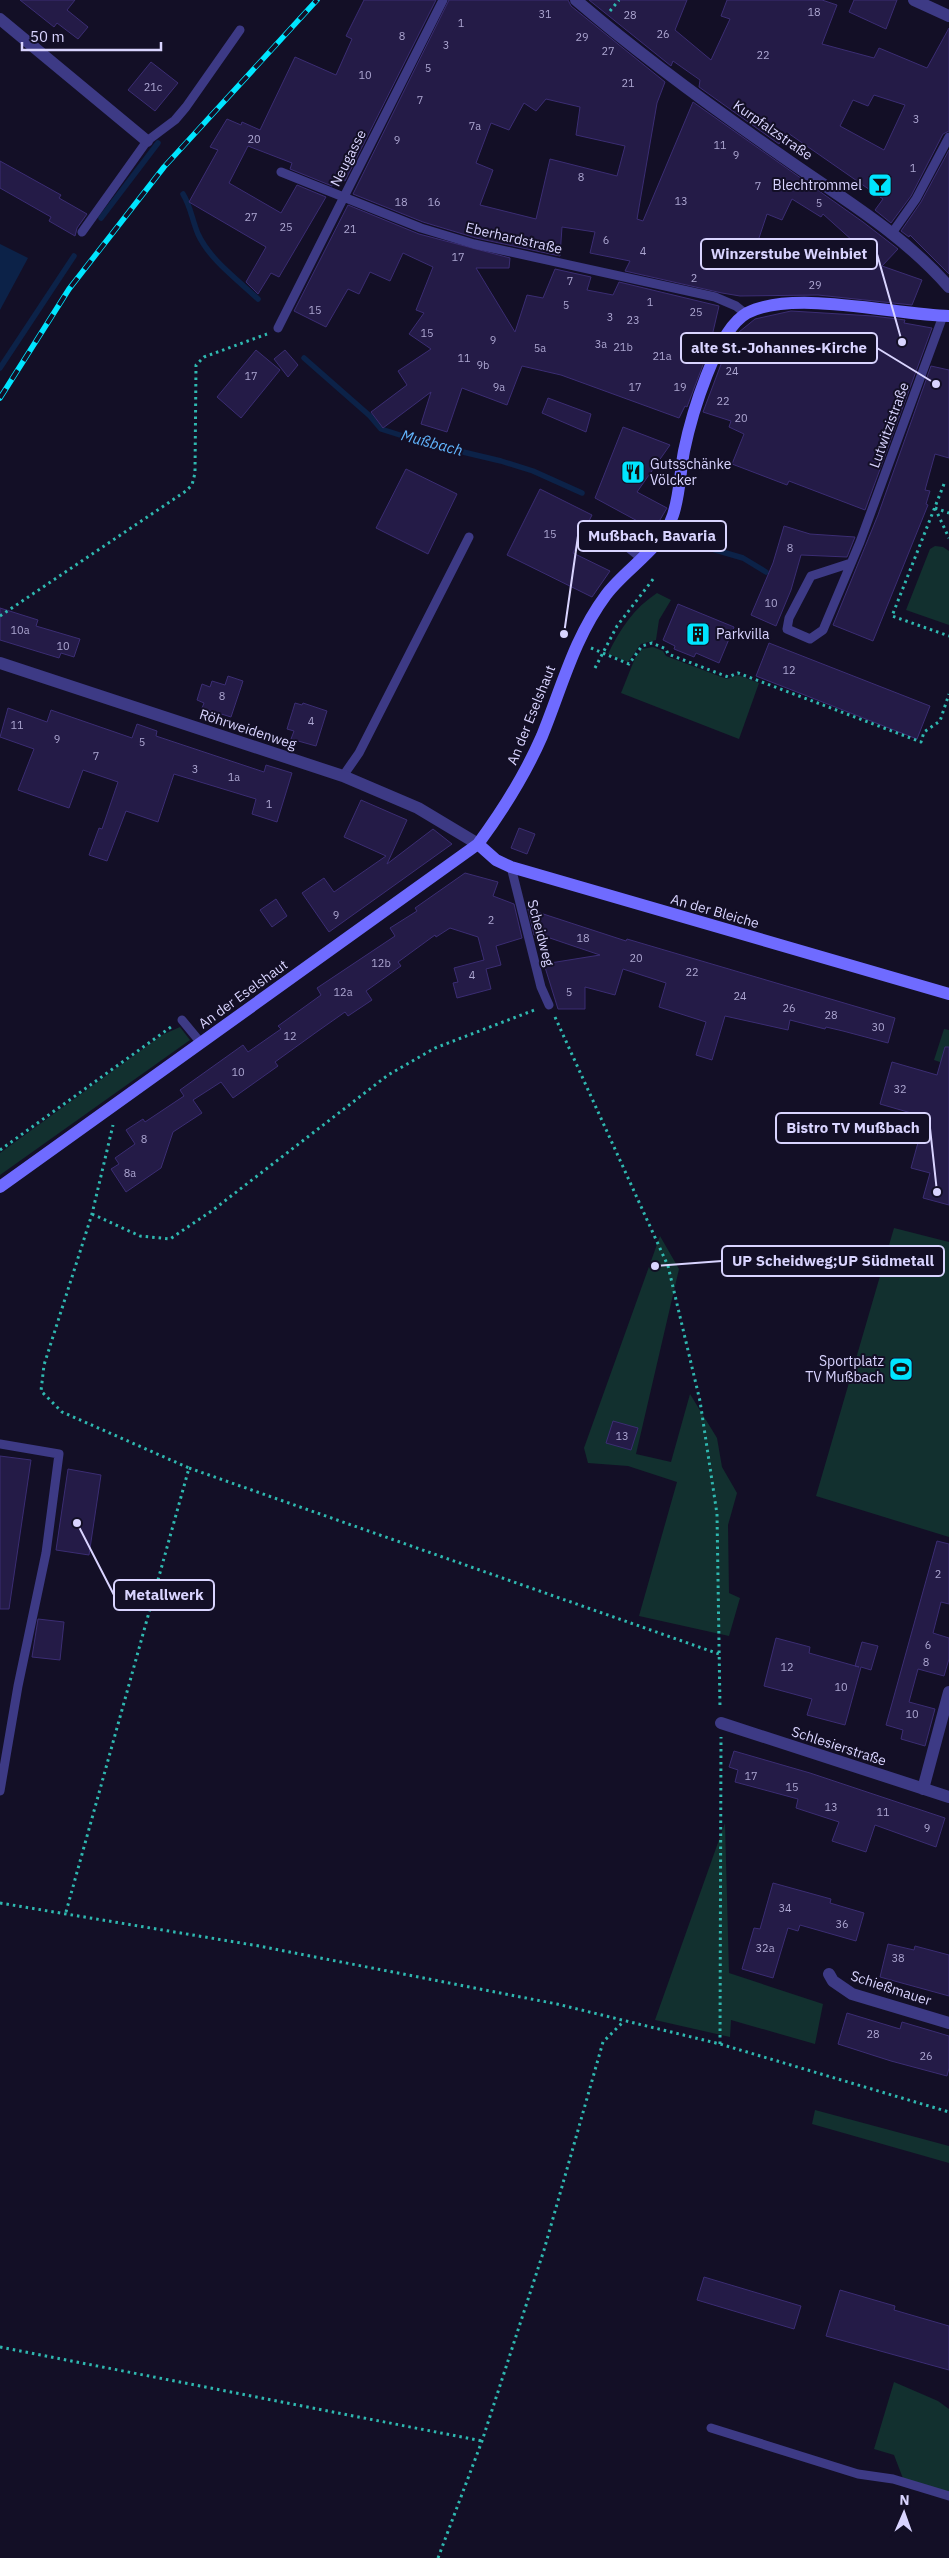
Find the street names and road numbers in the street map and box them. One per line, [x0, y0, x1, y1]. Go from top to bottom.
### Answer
street label: Kurpfalzstraße [730, 96, 817, 164]
street label: Neugasse [326, 126, 370, 190]
street label: Eberhardstraße [464, 218, 564, 258]
street label: Lutwitzistraße [865, 379, 913, 470]
street label: An der Eselshaut [503, 662, 559, 768]
street label: Röhrweidenweg [197, 705, 299, 753]
street label: An der Bleiche [669, 890, 762, 932]
street label: Scheidweg [523, 898, 559, 969]
street label: An der Eselshaut [195, 956, 291, 1032]
street label: Schlesierstraße [789, 1722, 889, 1770]
street label: Schießmauer [848, 1967, 934, 2009]

